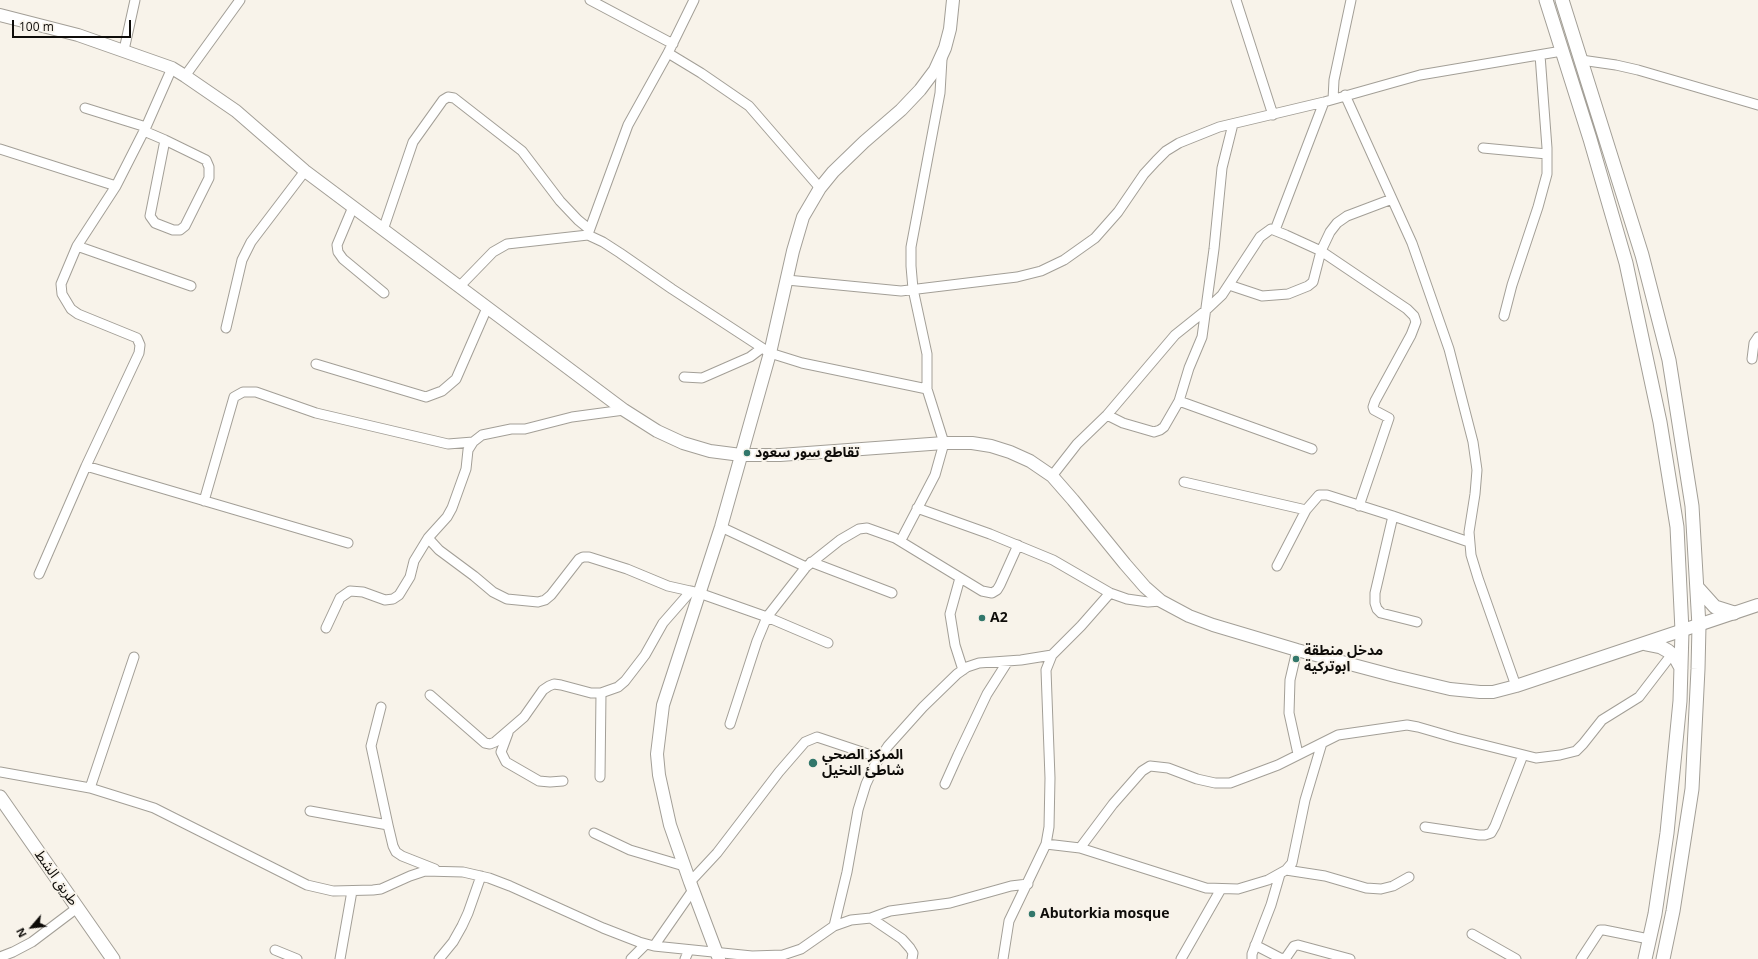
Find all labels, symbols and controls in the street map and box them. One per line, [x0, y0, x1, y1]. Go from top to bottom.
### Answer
scale bar [14, 12, 133, 38]
text: 100 m [19, 18, 54, 35]
place label: تقاطع سور سعود [755, 445, 859, 461]
marker: تقاطع سور سعود [742, 448, 752, 458]
place label: A2 [990, 610, 1008, 626]
marker: A2 [977, 613, 987, 623]
place label: مدخل منطقة ابوتركية [1304, 643, 1383, 676]
marker: مدخل منطقة ابوتركية [1291, 654, 1301, 664]
place label: المركز الصحي شاطئ النخيل [822, 747, 904, 780]
marker: المركز الصحي شاطئ النخيل [807, 757, 819, 769]
street label: طريق الشط [31, 847, 81, 909]
place label: Abutorkia mosque [1040, 906, 1170, 922]
north arrow [12, 907, 52, 947]
marker: Abutorkia mosque [1027, 909, 1037, 919]
text: N [12, 925, 30, 940]

